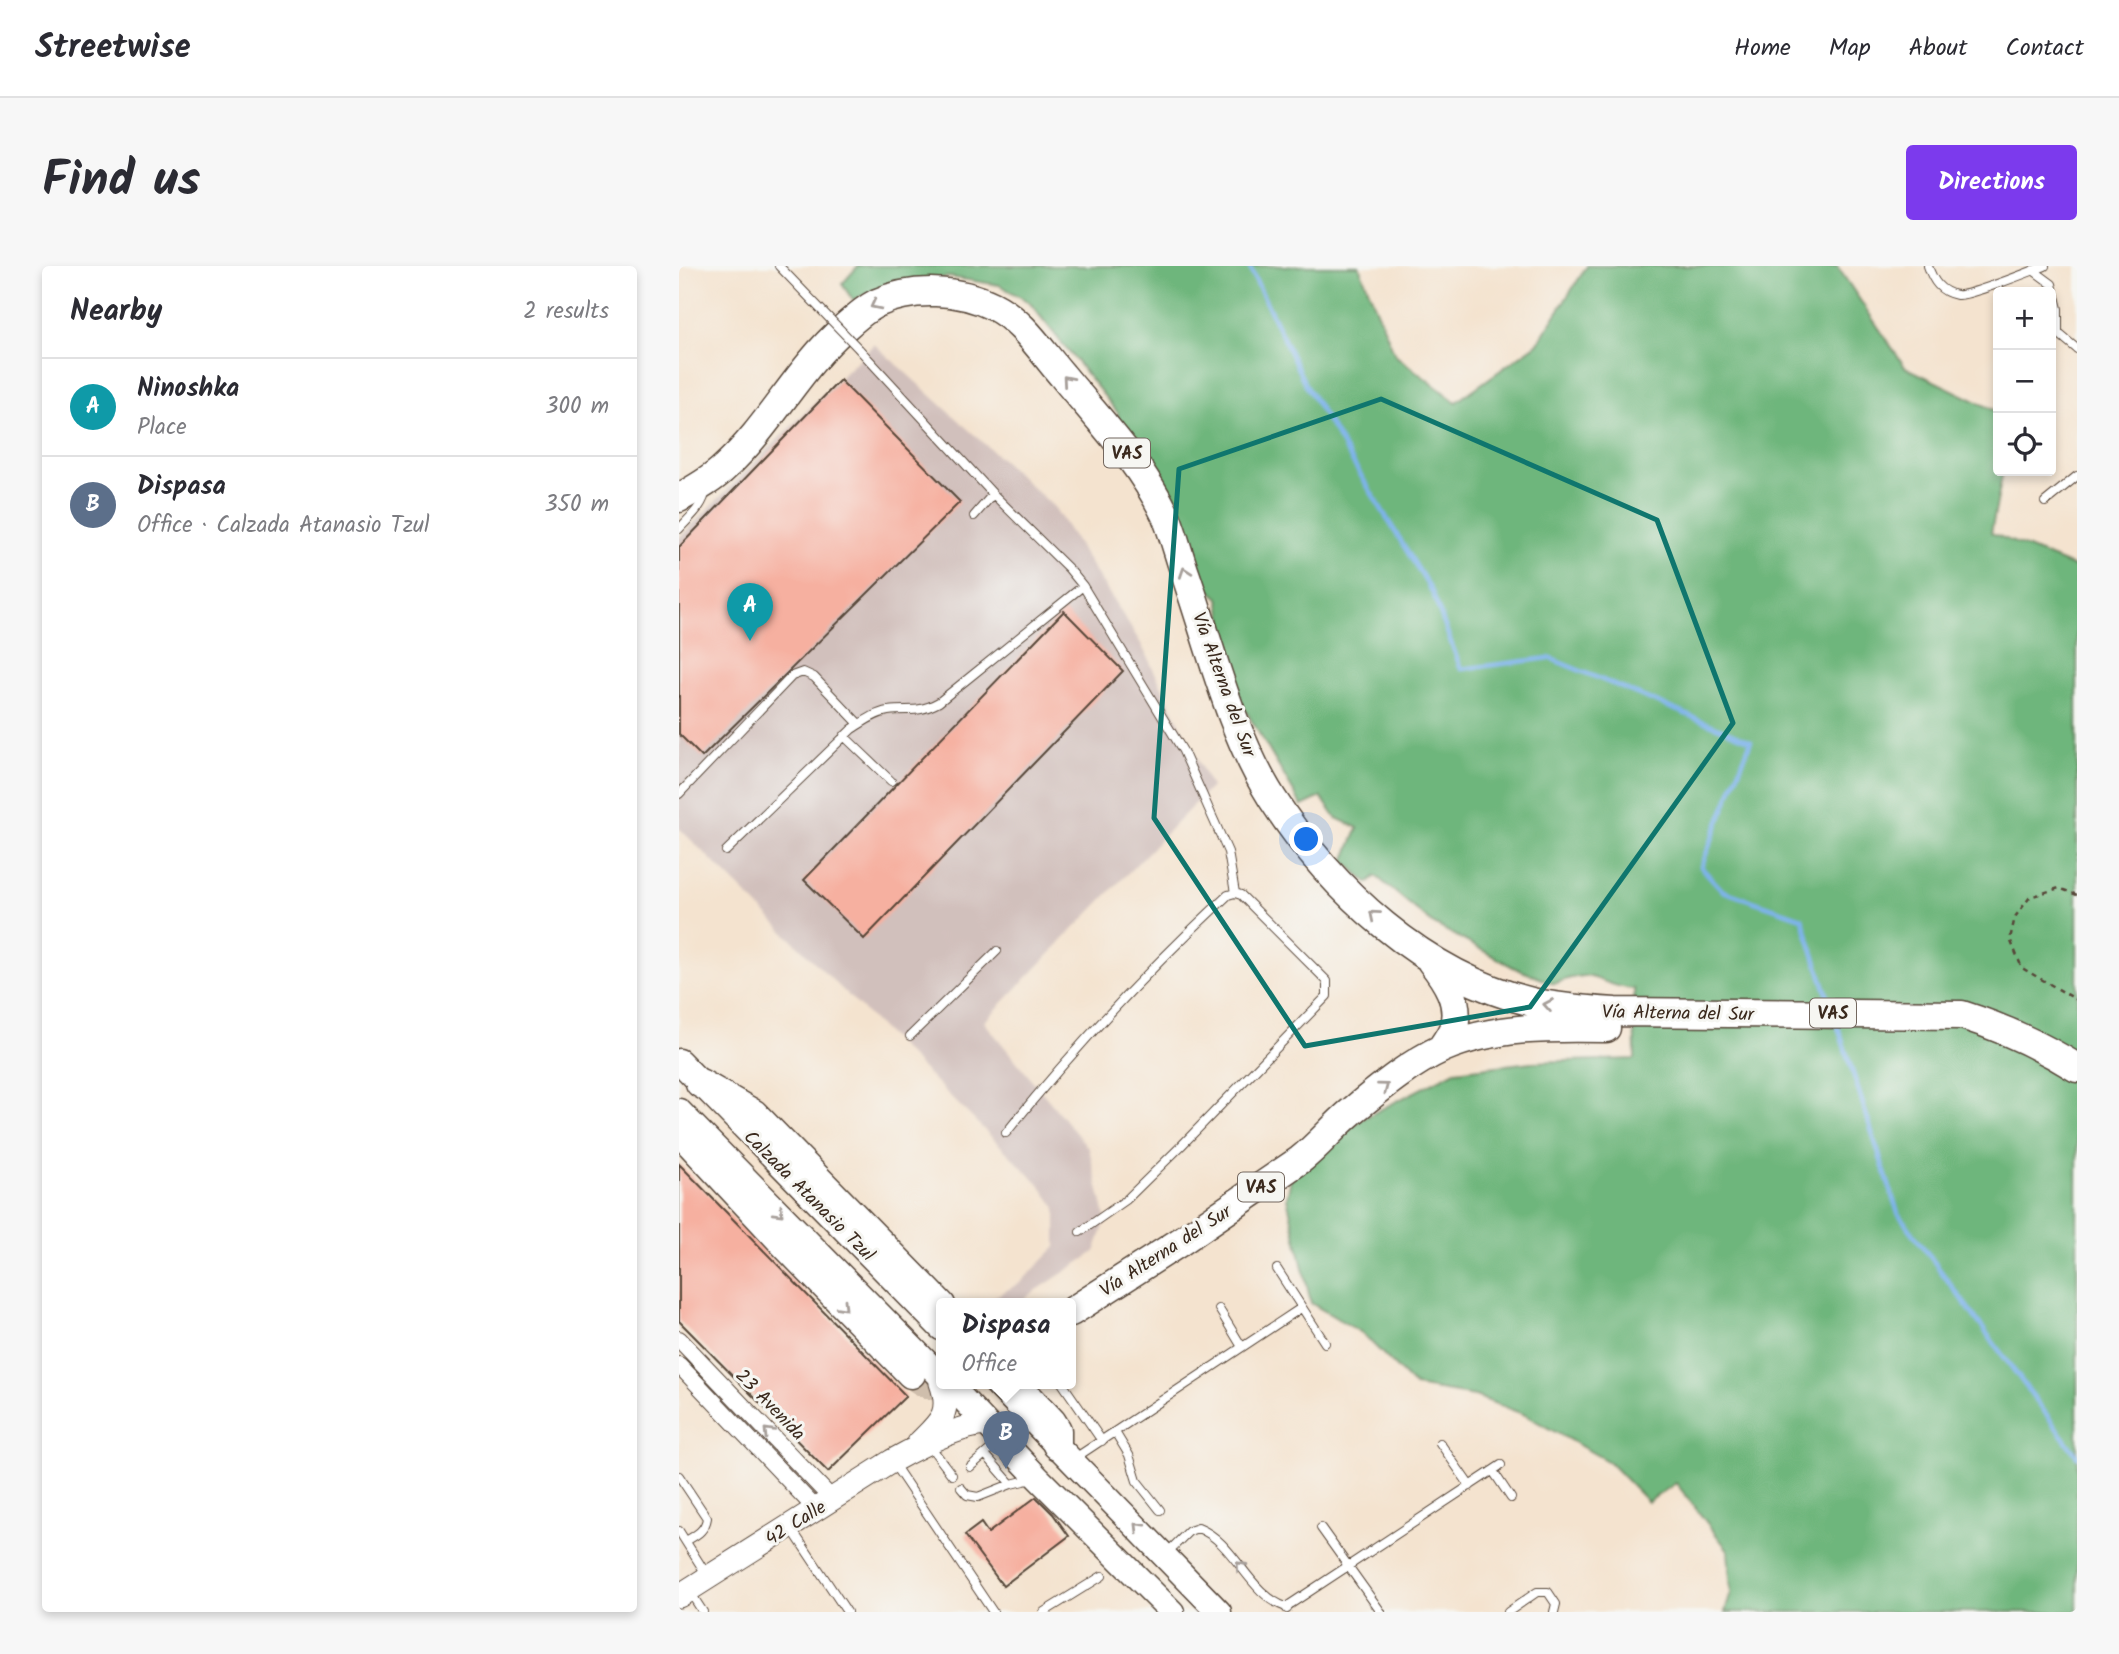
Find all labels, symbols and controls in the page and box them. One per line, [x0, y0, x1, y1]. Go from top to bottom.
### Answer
text: Streetwise [35, 22, 191, 75]
text: Home [1734, 29, 1791, 68]
text: Map [1829, 29, 1871, 68]
text: About [1909, 29, 1967, 68]
text: Contact [2005, 29, 2084, 68]
text: Find us [42, 143, 200, 221]
button: Directions [1906, 145, 2077, 220]
map controls [1993, 287, 2056, 476]
button: + [1993, 287, 2056, 350]
text: Nearby [70, 288, 162, 336]
text: 2 results [523, 294, 609, 330]
one-way arrow [870, 297, 883, 311]
button: − [1993, 350, 2056, 413]
text: Ninoshka [137, 368, 239, 410]
one-way arrow [1063, 376, 1075, 389]
text: A [86, 389, 100, 425]
text: 300 m [545, 389, 609, 425]
text: Place [137, 410, 187, 446]
button: locate [1993, 413, 2056, 476]
road number: VAS [1104, 438, 1150, 468]
text: Dispasa [137, 466, 226, 508]
text: B [86, 487, 100, 523]
text: 350 m [544, 487, 609, 523]
text: Office · Calzada Atanasio Tzul [137, 508, 430, 544]
one-way arrow [1179, 566, 1193, 579]
pin: A [727, 583, 773, 641]
street label: Vía Alterna del Sur [1183, 608, 1264, 763]
your location [1289, 822, 1323, 856]
one-way arrow [1370, 911, 1383, 923]
one-way arrow [1542, 998, 1554, 1013]
street label: Vía Alterna del Sur [1602, 998, 1756, 1030]
road number: VAS [1810, 998, 1856, 1028]
one-way arrow [1376, 1083, 1389, 1095]
street label: Calzada Atanasio Tzul [736, 1123, 882, 1270]
road number: VAS [1238, 1172, 1284, 1202]
street label: Vía Alterna del Sur [1094, 1197, 1239, 1306]
one-way arrow [770, 1204, 783, 1217]
one-way arrow [835, 1298, 848, 1311]
popup [936, 1298, 1076, 1389]
text: Dispasa [962, 1305, 1050, 1347]
text: Office [962, 1347, 1017, 1383]
street label: 23 Avenida [727, 1362, 812, 1448]
pin: B [983, 1411, 1029, 1469]
one-way arrow [763, 1427, 776, 1440]
street label: 42 Calle [760, 1493, 833, 1554]
one-way arrow [1134, 1522, 1147, 1535]
one-way arrow [1236, 1561, 1249, 1574]

